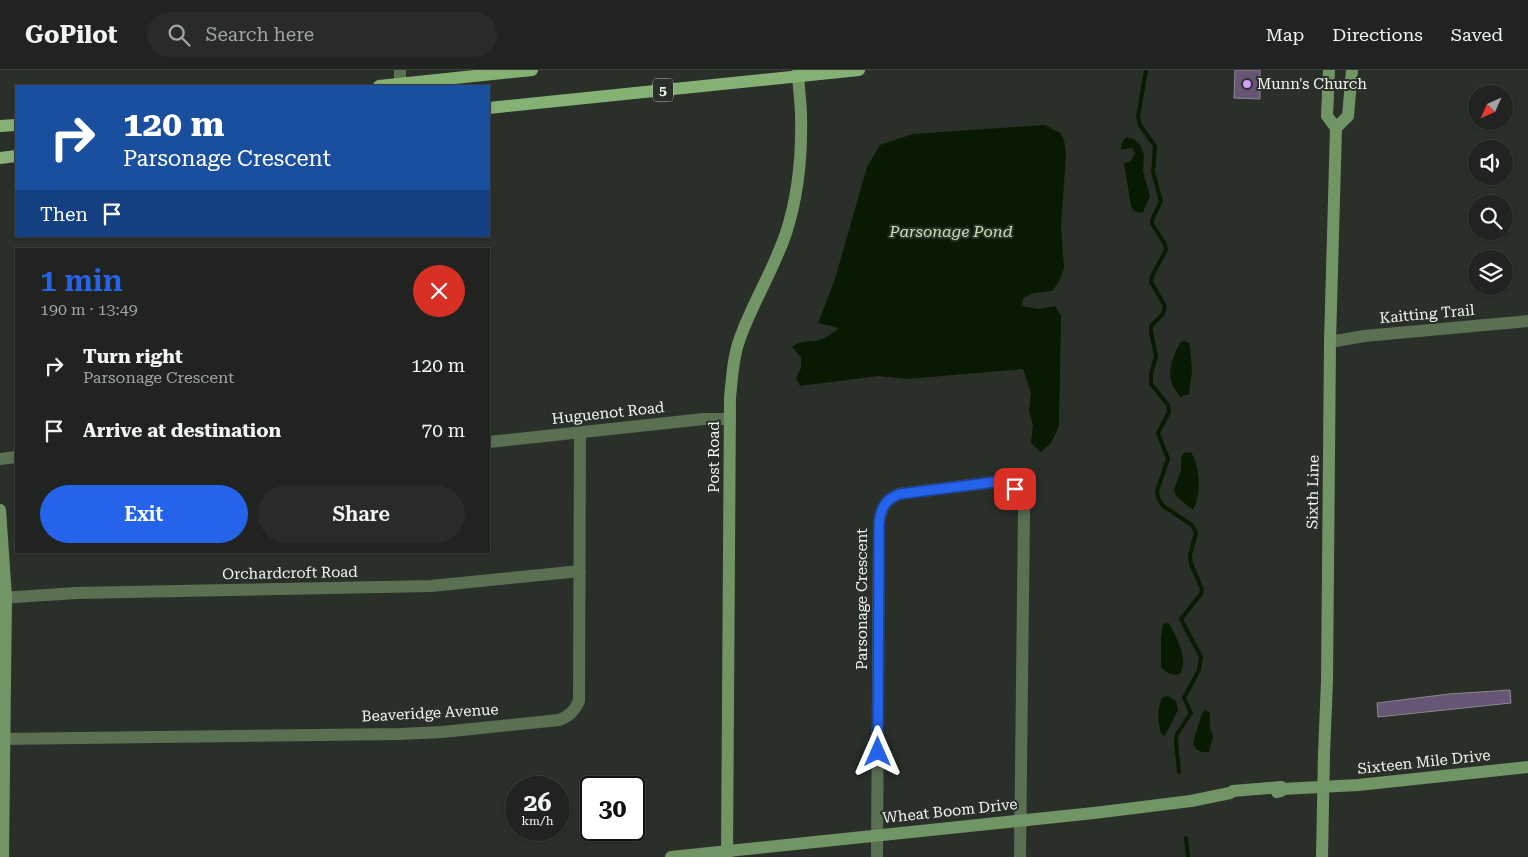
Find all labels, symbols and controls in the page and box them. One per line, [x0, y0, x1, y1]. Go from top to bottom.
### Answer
search box [147, 12, 497, 57]
text: GoPilot [25, 21, 117, 49]
icon: search [165, 21, 193, 49]
text: Search here [205, 23, 314, 46]
text: Map [1266, 24, 1304, 45]
text: Directions [1332, 24, 1423, 45]
text: Saved [1451, 24, 1503, 45]
place label: Munn's Church [1257, 75, 1367, 93]
road number: 5 [653, 78, 673, 102]
marker: Munn's Church [1241, 78, 1253, 90]
north arrow [1468, 85, 1512, 130]
map controls [1468, 85, 1513, 295]
text: 120 m [123, 104, 224, 145]
icon: right [40, 105, 105, 170]
button: sound [1468, 140, 1513, 185]
text: Parsonage Crescent [123, 146, 331, 171]
button: search [1468, 195, 1513, 240]
icon: arrive [98, 200, 126, 228]
text: Then [40, 203, 88, 226]
water label: Parsonage Pond [888, 222, 1013, 241]
button: layers [1468, 250, 1513, 295]
text: 1 min [40, 263, 123, 298]
button: close [413, 265, 465, 317]
text: 190 m · 13:49 [40, 300, 138, 319]
street label: Kaitting Trail [1379, 301, 1476, 327]
text: Turn right [83, 345, 183, 368]
icon: right [40, 352, 68, 380]
text: 120 m [411, 354, 465, 377]
text: Parsonage Crescent [83, 368, 234, 387]
street label: Huguenot Road [551, 398, 666, 428]
icon: arrive [40, 417, 68, 445]
text: Arrive at destination [83, 419, 281, 442]
text: 70 m [422, 419, 465, 442]
street label: Post Road [705, 421, 723, 493]
street label: Sixth Line [1303, 455, 1323, 529]
pin [994, 468, 1036, 510]
icon: arrive [1001, 475, 1029, 503]
button: Exit [40, 485, 248, 543]
button: Share [258, 485, 465, 543]
street label: Parsonage Crescent [853, 528, 871, 670]
street label: Orchardcroft Road [222, 563, 358, 583]
street label: Beaveridge Avenue [361, 700, 499, 726]
position arrow [851, 725, 903, 777]
street label: Sixteen Mile Drive [1357, 746, 1491, 778]
speed limit sign: 30 [580, 776, 645, 841]
text: 26 [523, 788, 552, 817]
street label: Wheat Boom Drive [882, 795, 1018, 827]
text: km/h [521, 814, 554, 828]

